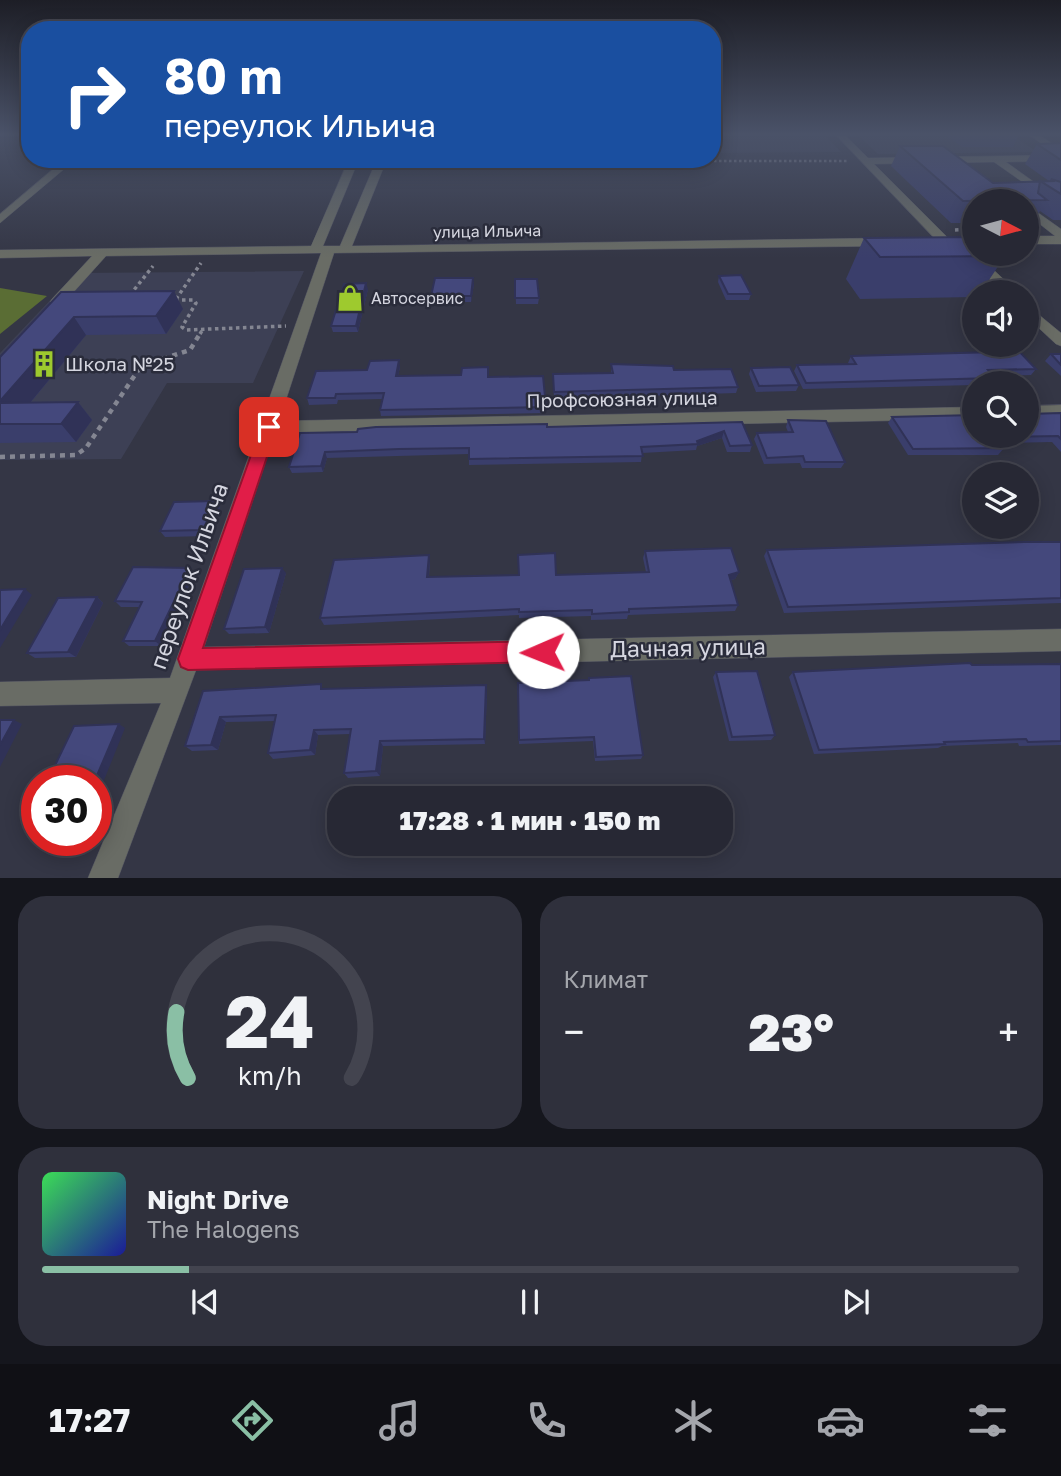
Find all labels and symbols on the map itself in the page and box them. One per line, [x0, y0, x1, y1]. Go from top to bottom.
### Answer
north arrow [962, 189, 1040, 266]
street label: улица Ильича [433, 220, 541, 242]
shop icon: Автосервис [335, 283, 365, 313]
place label: Автосервис [371, 288, 464, 308]
building icon: Школа №25 [29, 349, 59, 379]
place label: Школа №25 [65, 352, 175, 375]
street label: Профсоюзная улица [526, 385, 718, 412]
pin [239, 397, 299, 457]
street label: переулок Ильича [143, 479, 233, 673]
position arrow [506, 615, 580, 689]
street label: Дачная улица [610, 632, 766, 662]
speed limit sign: 30 [21, 765, 112, 856]

